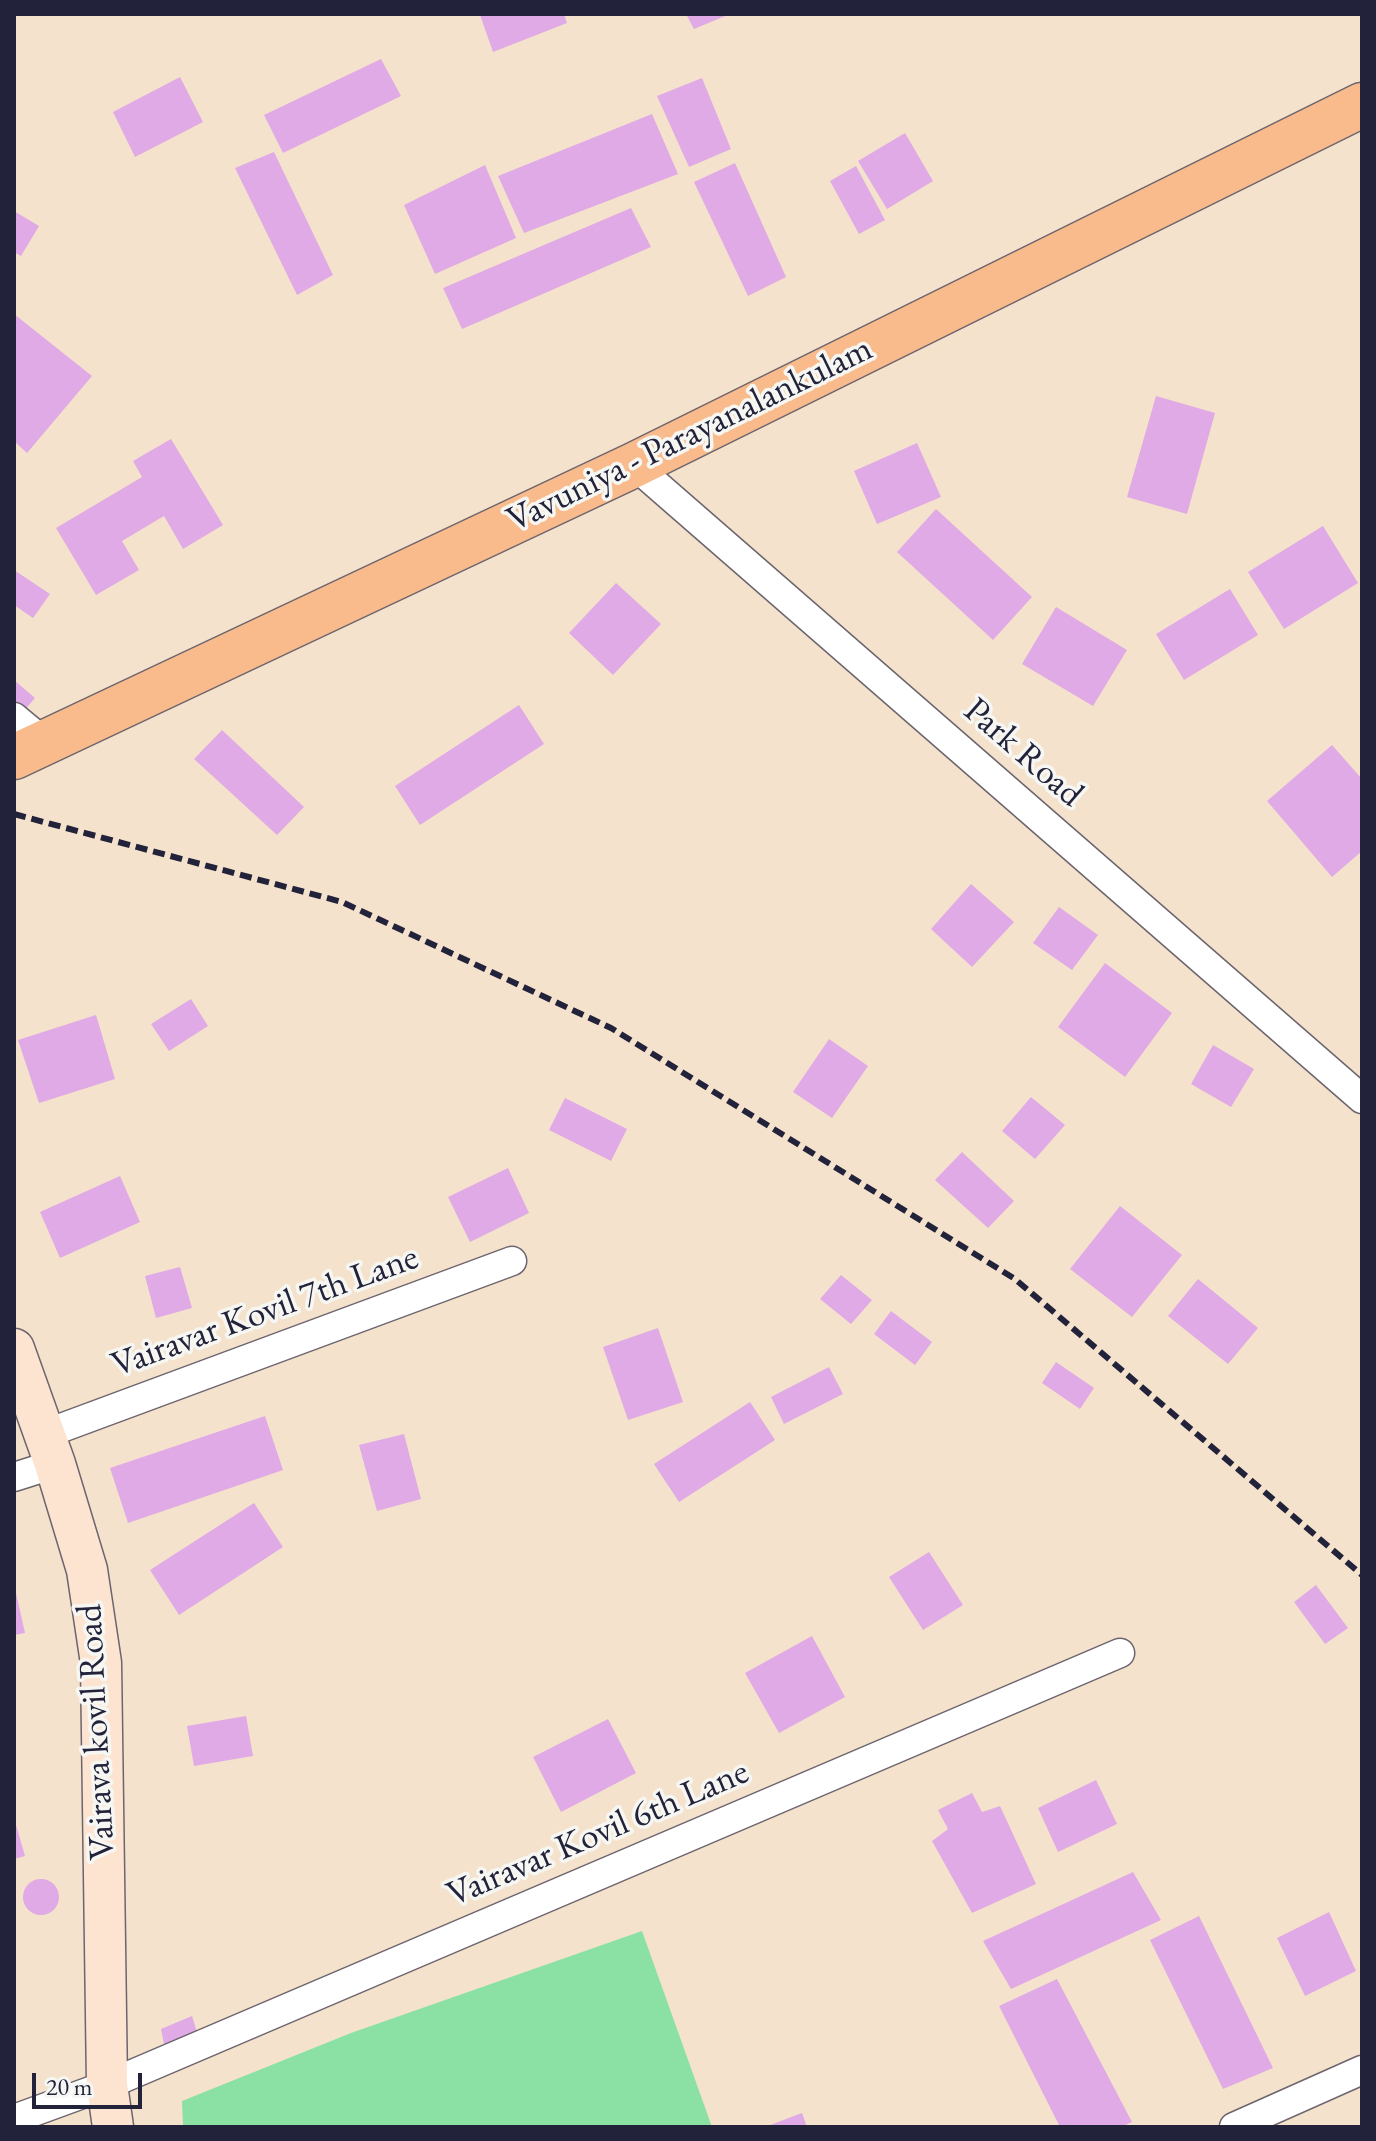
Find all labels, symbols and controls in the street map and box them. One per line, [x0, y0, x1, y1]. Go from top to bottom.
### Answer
street label: Vavuniya - Parayanalankulam [500, 328, 880, 542]
street label: Park Road [955, 689, 1091, 817]
street label: Vairavar Kovil 7th Lane [106, 1236, 424, 1388]
street label: Vairava kovil Road [69, 1603, 125, 1861]
street label: Vairavar Kovil 6th Lane [441, 1751, 755, 1917]
scale bar [36, 2057, 146, 2107]
text: 20 m [46, 2071, 93, 2102]

